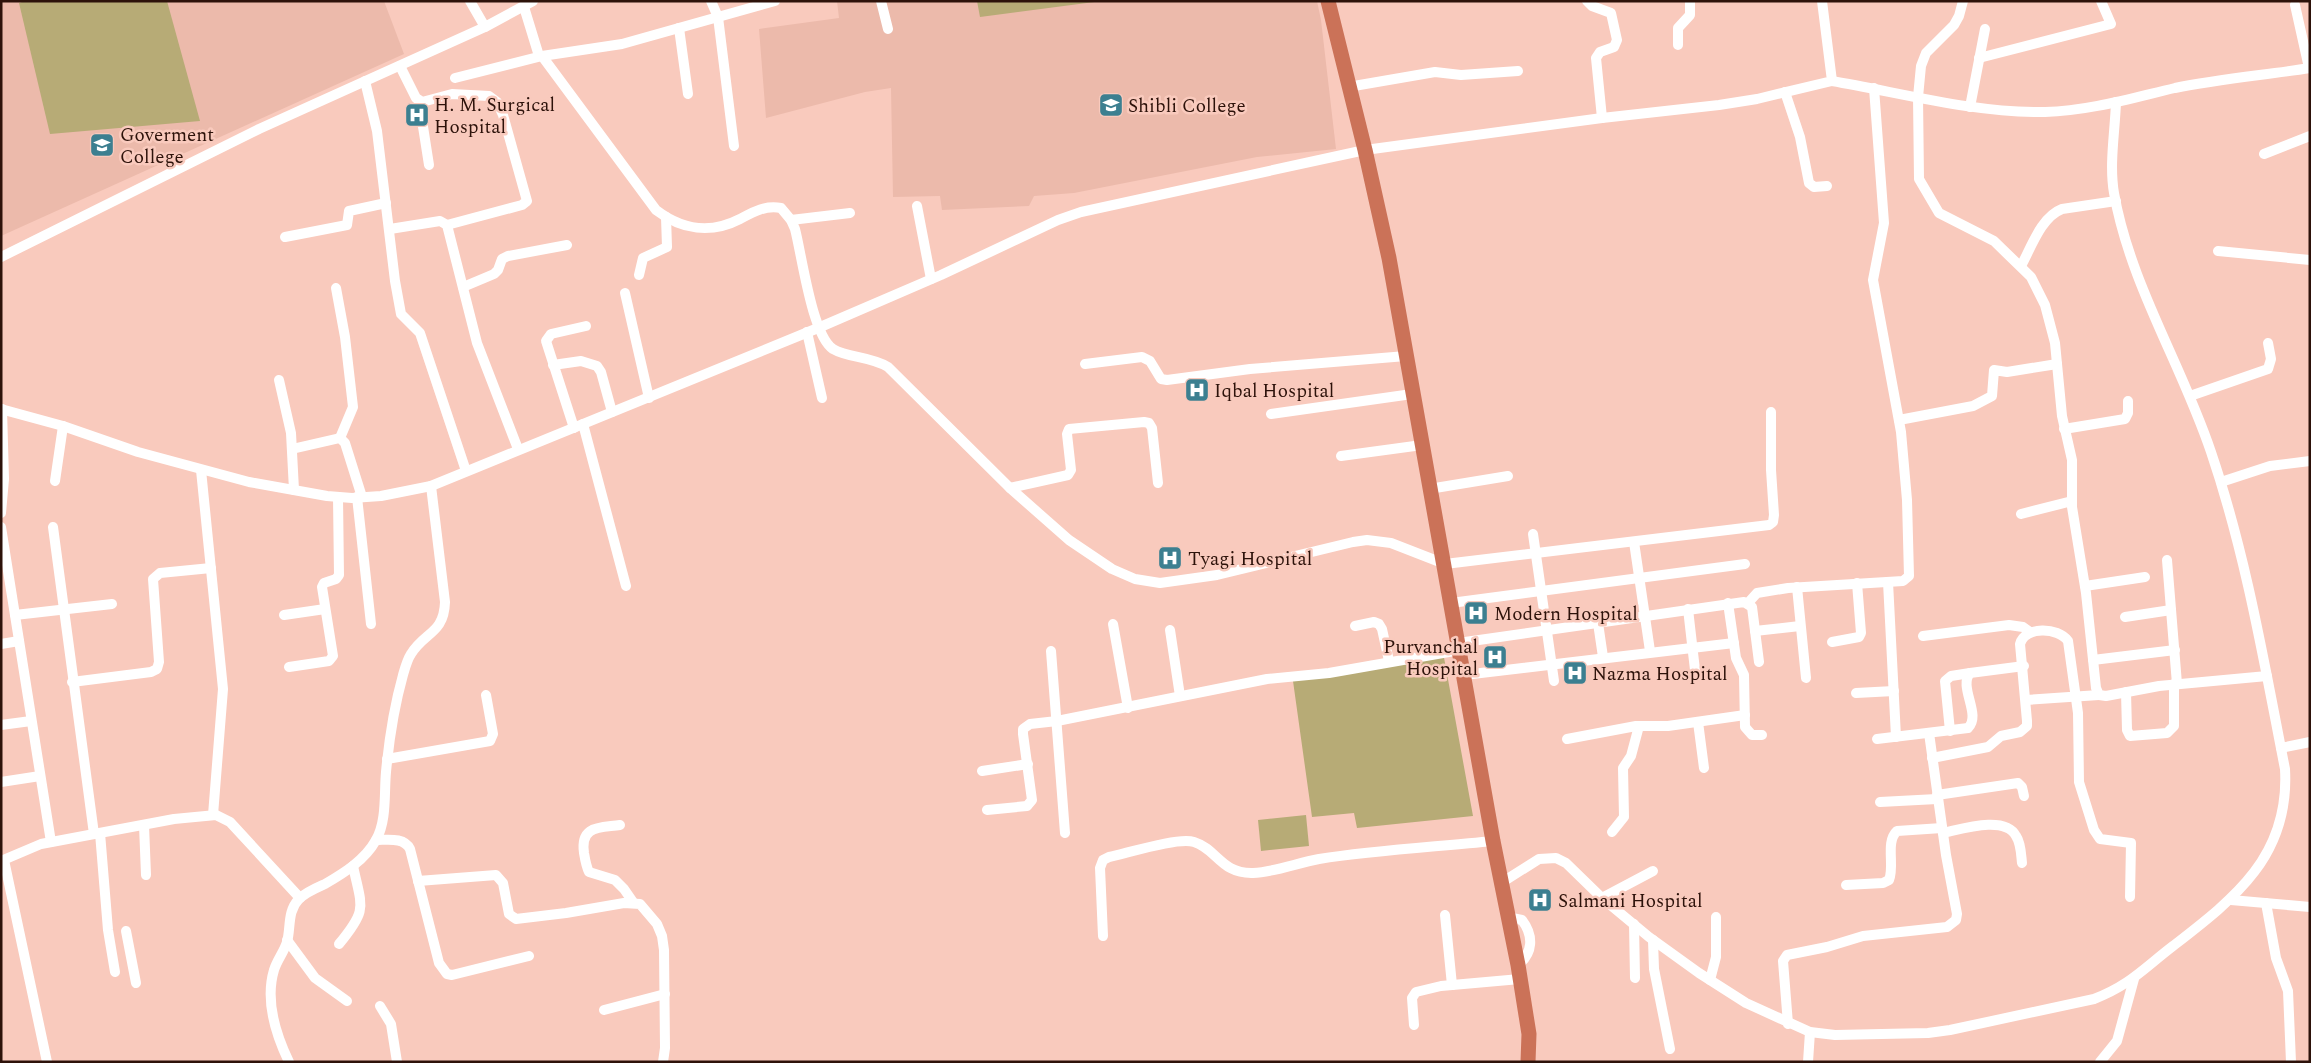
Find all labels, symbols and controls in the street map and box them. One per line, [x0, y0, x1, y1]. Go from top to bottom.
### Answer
place label: H. M. Surgical Hospital [434, 91, 555, 142]
school or university icon: Shibli College [1098, 92, 1124, 118]
place label: Shibli College [1128, 92, 1246, 121]
hospital icon: H. M. Surgical Hospital [404, 102, 430, 128]
place label: Goverment College [120, 121, 214, 172]
school or university icon: Goverment College [89, 132, 115, 158]
hospital icon: Iqbal Hospital [1184, 377, 1210, 403]
place label: Iqbal Hospital [1214, 377, 1334, 406]
hospital icon: Tyagi Hospital [1157, 545, 1183, 571]
place label: Tyagi Hospital [1188, 545, 1312, 574]
hospital icon: Modern Hospital [1463, 600, 1489, 626]
place label: Modern Hospital [1494, 600, 1638, 629]
place label: Purvanchal Hospital [1383, 633, 1478, 684]
hospital icon: Purvanchal Hospital [1482, 644, 1508, 670]
hospital icon: Nazma Hospital [1562, 660, 1588, 686]
place label: Nazma Hospital [1592, 660, 1728, 689]
hospital icon: Salmani Hospital [1527, 887, 1553, 913]
place label: Salmani Hospital [1558, 887, 1703, 916]

